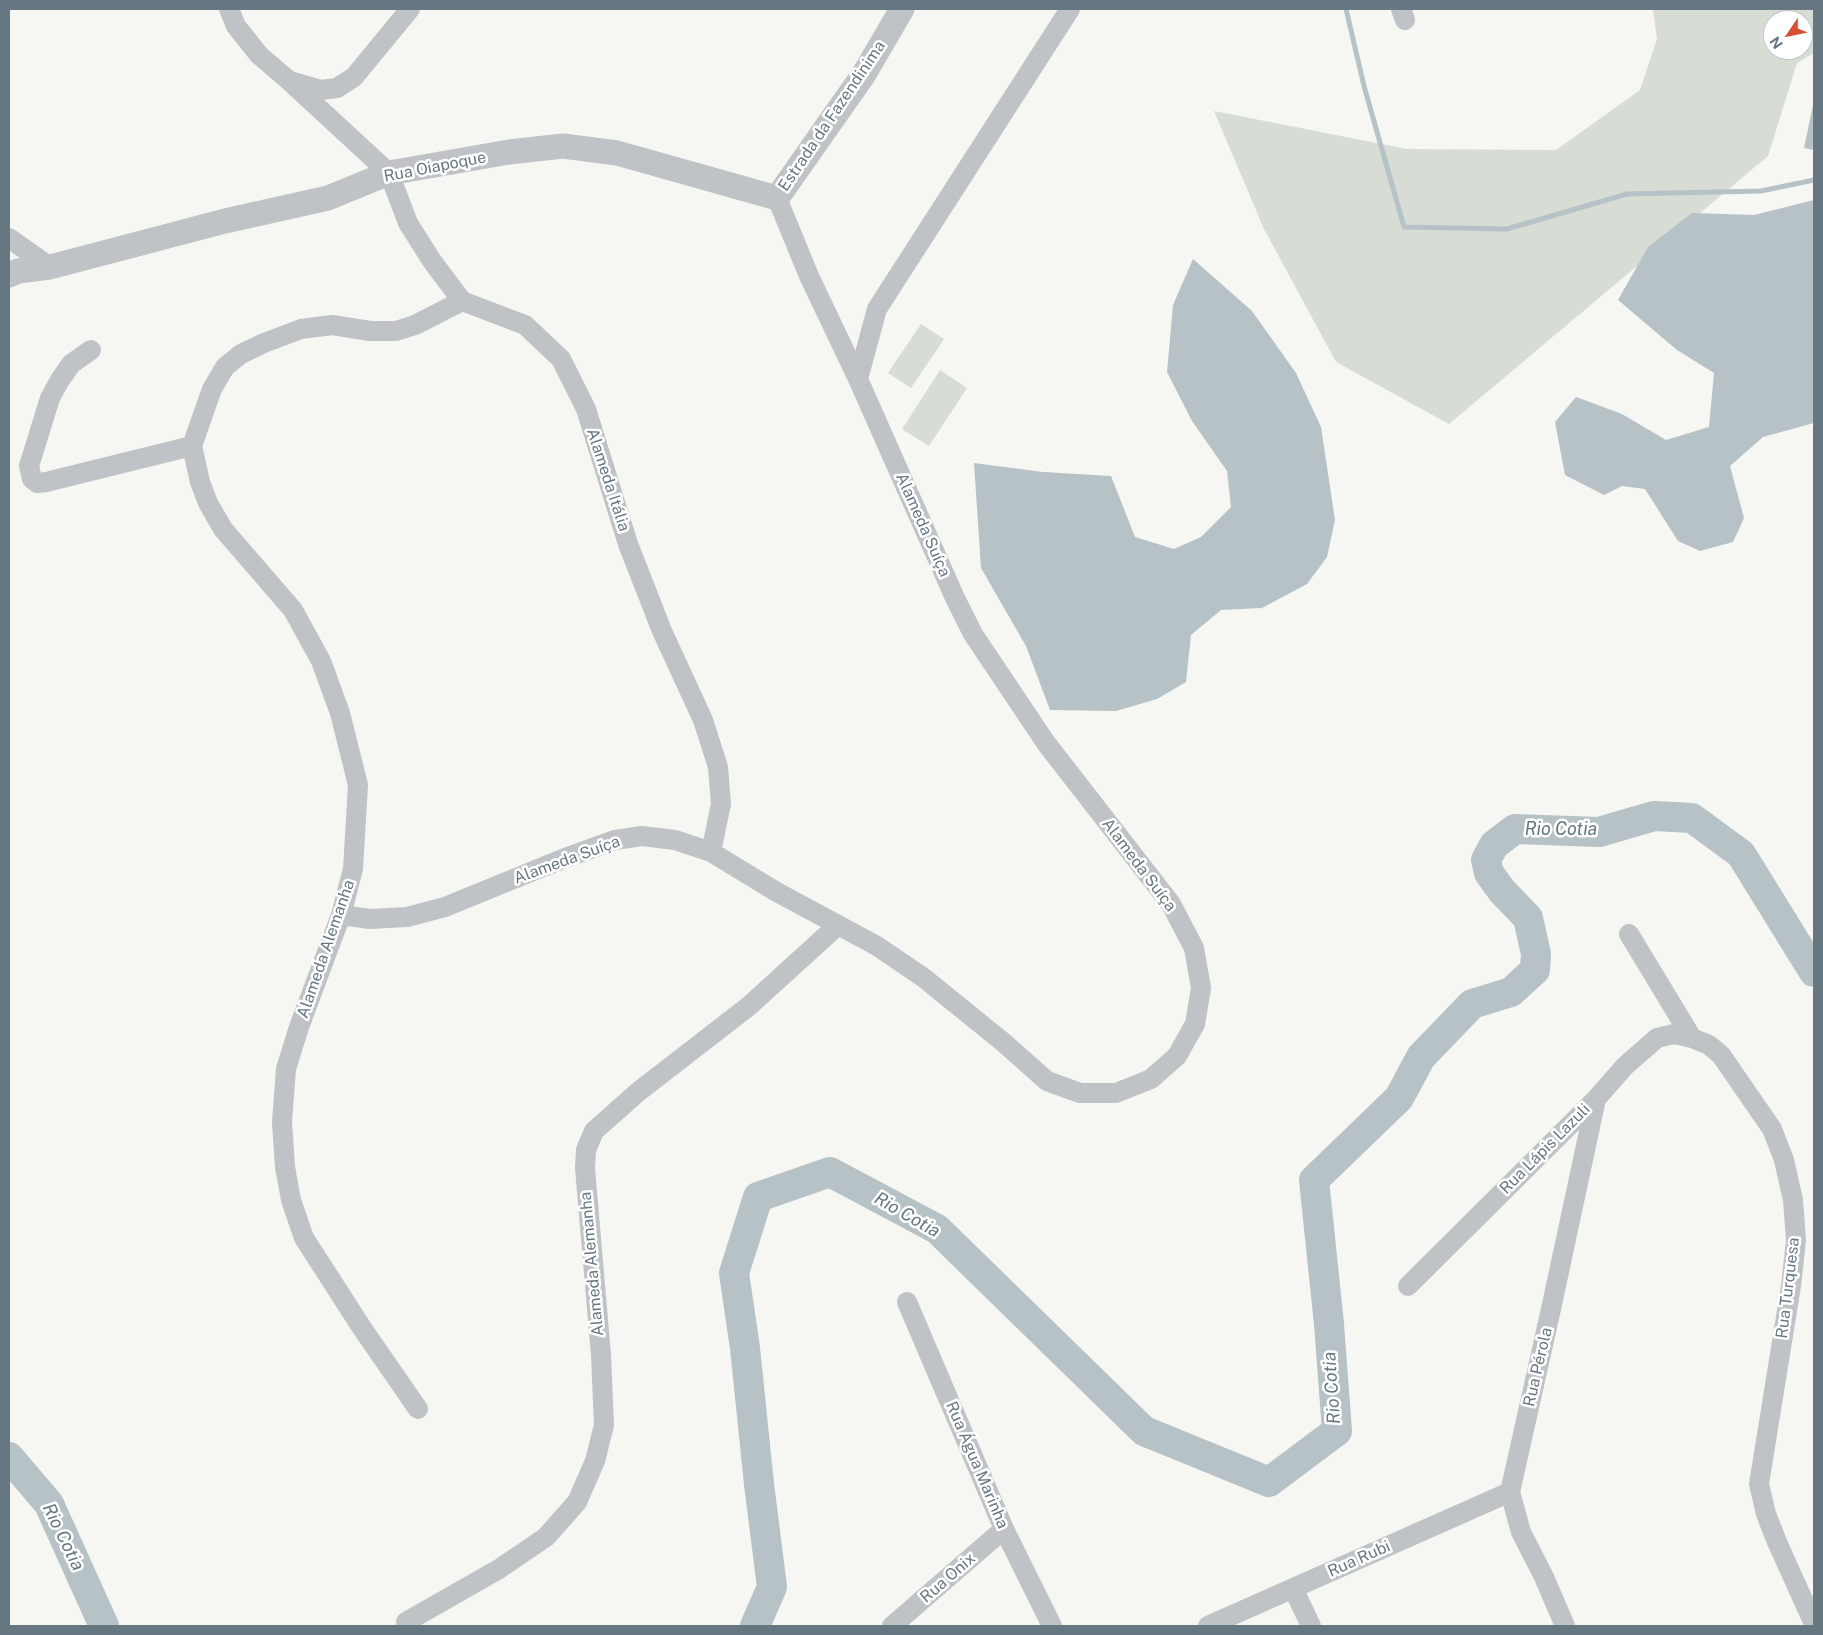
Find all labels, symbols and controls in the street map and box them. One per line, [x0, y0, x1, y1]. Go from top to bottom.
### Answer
north arrow [1763, 10, 1813, 60]
text: N [1767, 34, 1786, 52]
street label: Estrada da Fazendinima [775, 37, 889, 195]
street label: Rua Oiapoque [382, 148, 488, 186]
street label: Alameda Itália [582, 426, 634, 534]
street label: Alameda Suíça [892, 470, 954, 580]
street label: Alameda Suíça [1098, 815, 1180, 915]
water label: Rio Cotia [1525, 818, 1597, 840]
street label: Alameda Suíça [511, 832, 623, 888]
street label: Alameda Alemanha [293, 877, 359, 1021]
street label: Rua Lápis Lazuli [1496, 1100, 1594, 1198]
water label: Rio Cotia [870, 1188, 944, 1242]
street label: Alameda Alemanha [576, 1191, 608, 1337]
street label: Rua Turquesa [1772, 1236, 1804, 1340]
street label: Rua Pérola [1520, 1326, 1556, 1408]
water label: Rio Cotia [1319, 1351, 1345, 1425]
street label: Rua Água Marinha [942, 1399, 1012, 1531]
water label: Rio Cotia [37, 1500, 89, 1574]
street label: Rua Rubi [1325, 1537, 1393, 1581]
street label: Rua Onix [917, 1549, 979, 1607]

